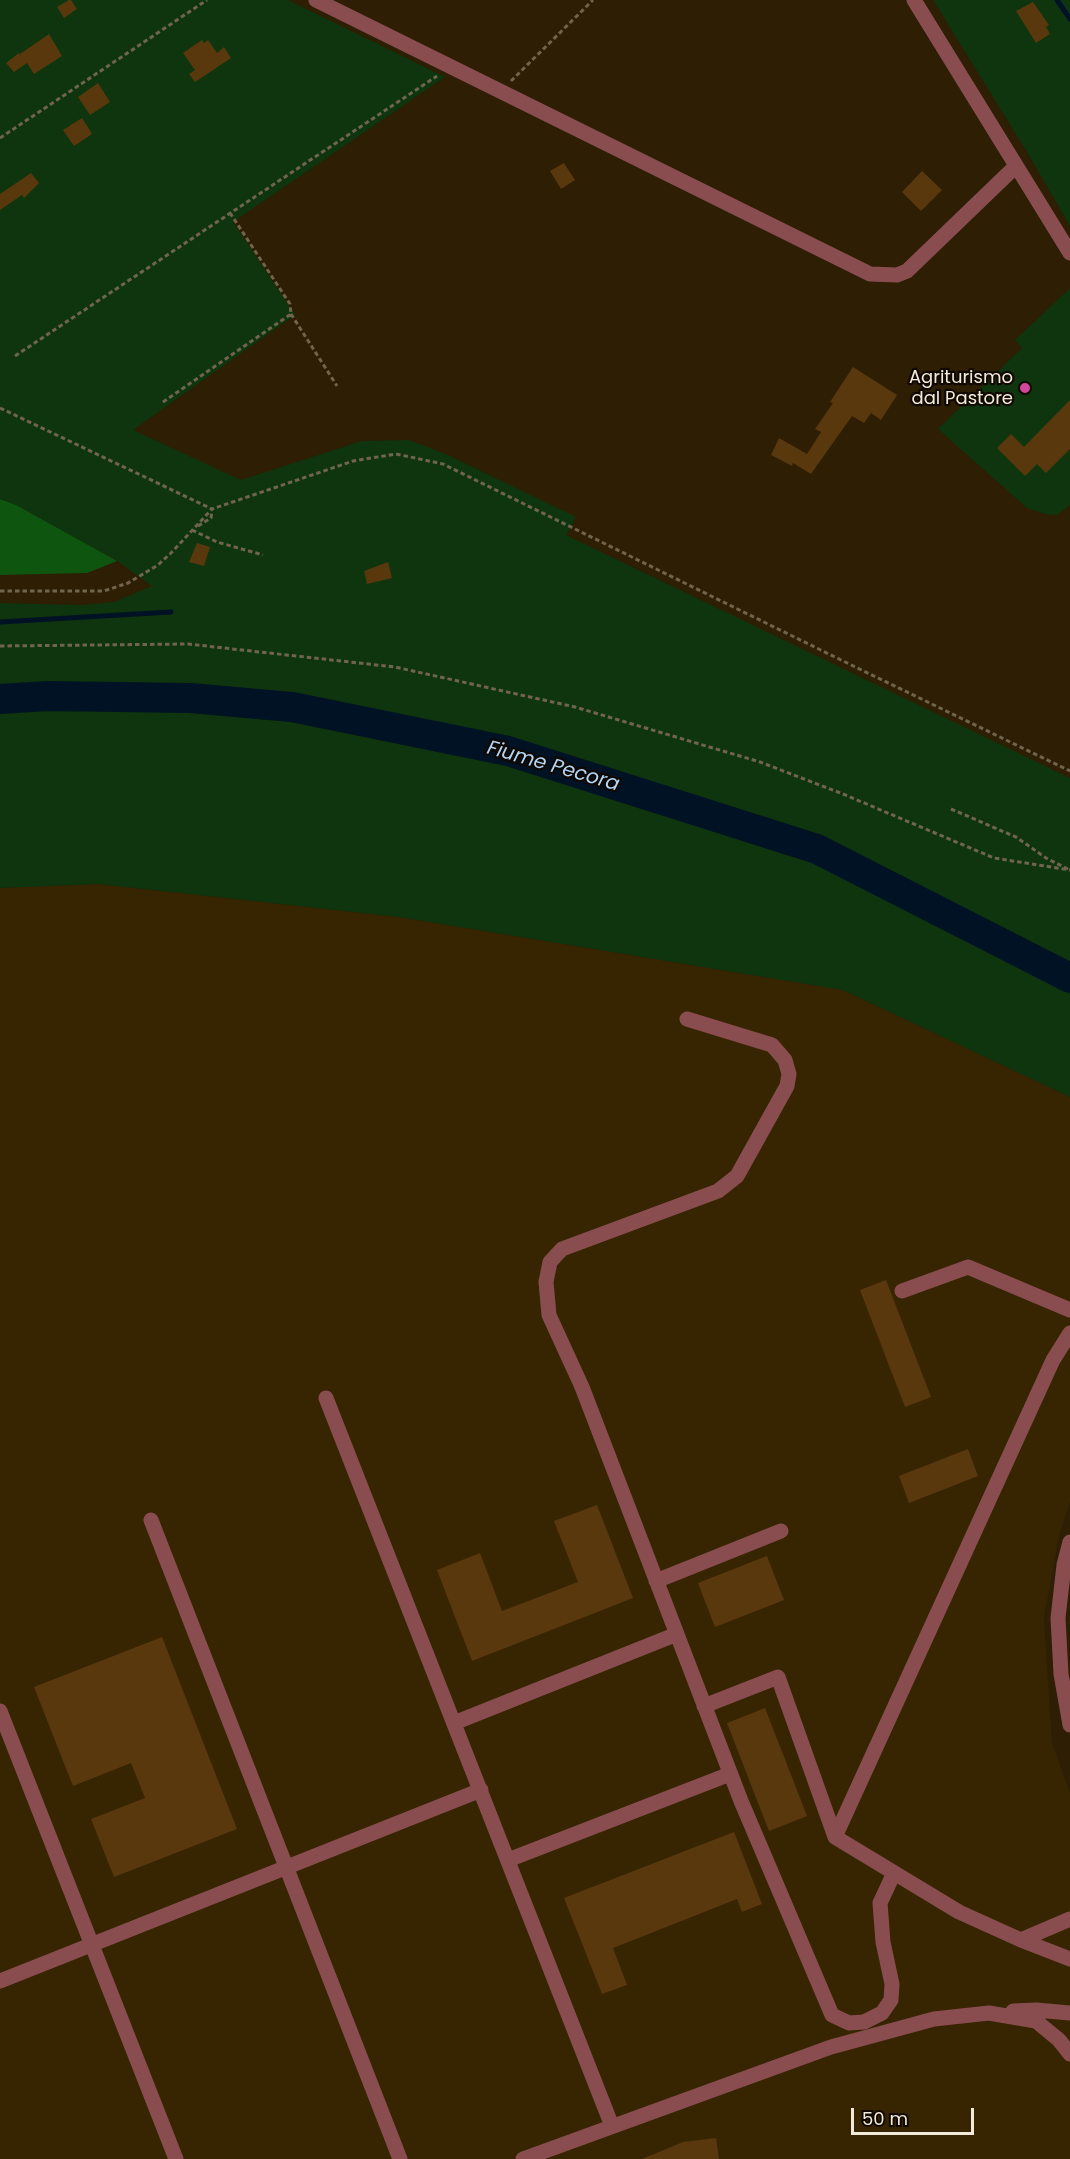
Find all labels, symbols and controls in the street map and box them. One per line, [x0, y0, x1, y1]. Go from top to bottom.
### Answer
place label: Agriturismo dal Pastore [909, 367, 1013, 410]
marker: Agriturismo dal Pastore [1018, 381, 1032, 395]
water label: Fiume Pecora [484, 737, 622, 797]
scale bar [854, 2096, 977, 2134]
text: 50 m [862, 2106, 908, 2131]

